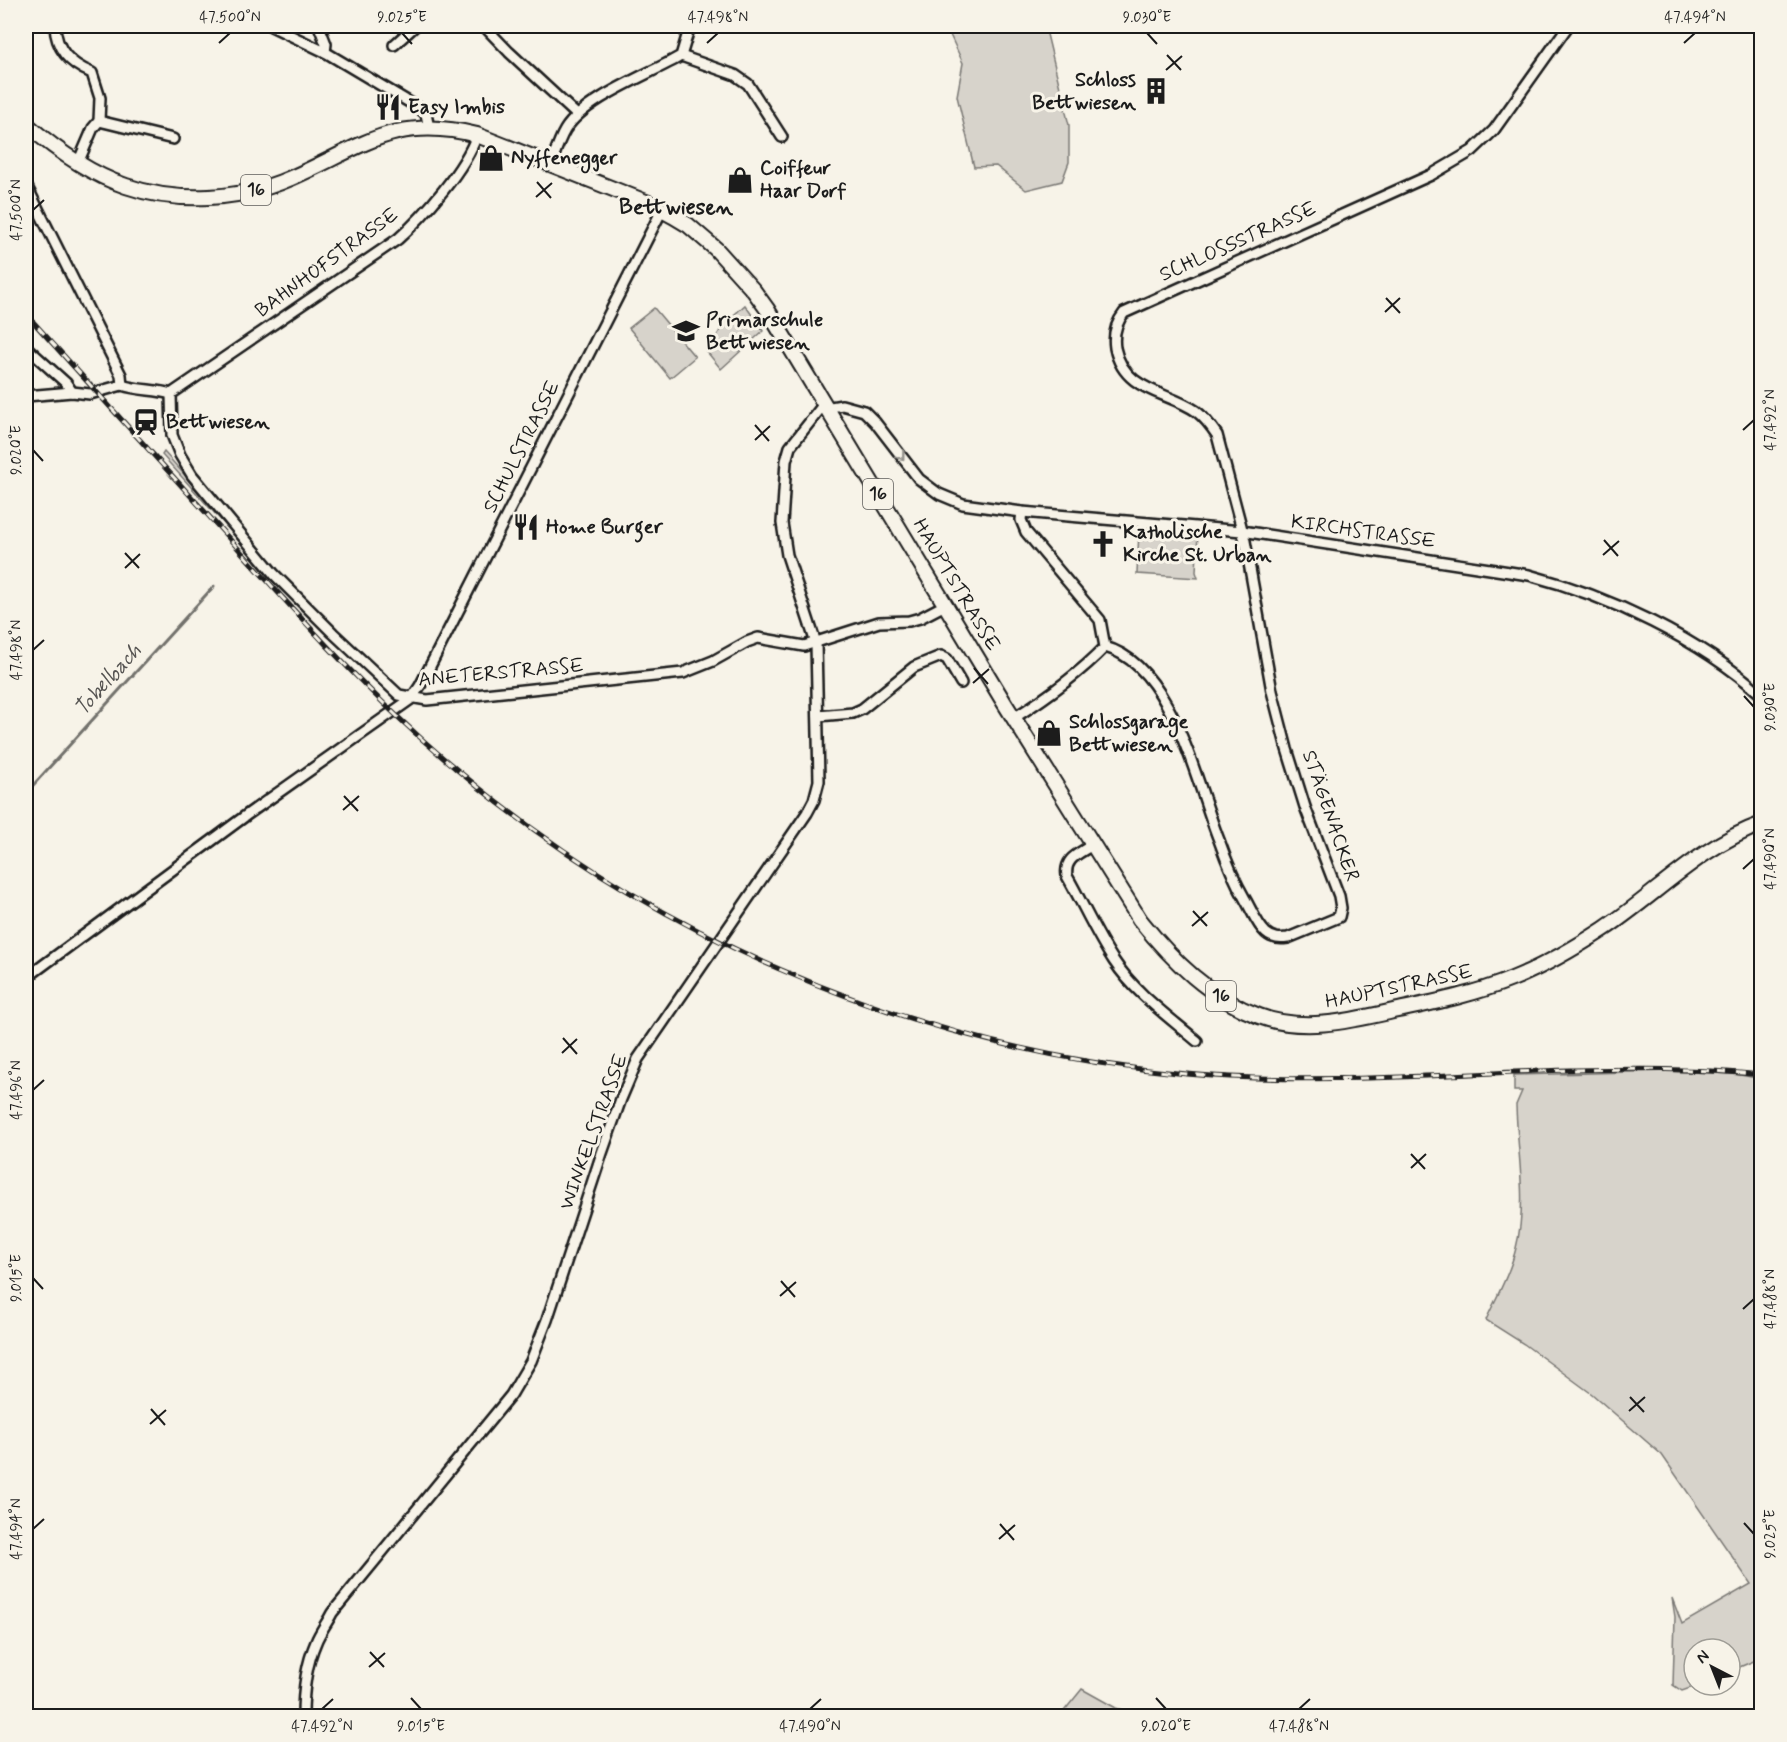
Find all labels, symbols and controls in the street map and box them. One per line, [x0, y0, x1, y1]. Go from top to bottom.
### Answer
text: 47.500°N [199, 8, 261, 28]
text: 9.025°E [377, 8, 427, 28]
text: 47.498°N [688, 8, 748, 28]
text: 9.030°E [1123, 8, 1171, 28]
text: 47.494°N [1664, 8, 1726, 28]
place label: Schloss Bettwiesen [1032, 67, 1136, 117]
building icon: Schloss Bettwiesen [1141, 76, 1171, 106]
restaurant icon: Easy Imbis [373, 92, 403, 122]
place label: Easy Imbis [408, 94, 505, 121]
shop icon: Nyffenegger [476, 143, 506, 173]
place label: Nyffenegger [511, 145, 618, 174]
place label: Coiffeur Haar Dorf [760, 155, 847, 205]
shop icon: Coiffeur Haar Dorf [725, 165, 755, 195]
road number: 16 [241, 175, 271, 205]
text: 47.500°N [7, 179, 27, 241]
district label: Bettwiesen [619, 194, 734, 222]
street label: SCHLOSSSTRASSE [1155, 195, 1321, 289]
street label: BAHNHOFSTRASSE [250, 202, 404, 324]
place label: Primarschule Bettwiesen [706, 307, 823, 357]
school or university icon: Primarschule Bettwiesen [671, 316, 701, 346]
street label: SCHULSTRASSE [477, 376, 567, 518]
text: 47.492°N [1761, 389, 1781, 451]
station icon: Bettwiesen [131, 407, 161, 437]
place label: Bettwiesen [166, 409, 270, 436]
text: 9.020°E [7, 425, 27, 475]
one-way arrow [894, 449, 905, 460]
road number: 16 [863, 479, 893, 509]
street label: KIRCHSTRASSE [1289, 509, 1437, 555]
restaurant icon: Home Burger [511, 512, 541, 542]
place label: Home Burger [546, 514, 664, 543]
street label: HAUPTSTRASSE [906, 514, 1006, 656]
place label: Katholische Kirche St. Urban [1123, 519, 1272, 569]
church icon: Katholische Kirche St. Urban [1088, 529, 1118, 559]
text: 47.498°N [7, 620, 27, 680]
water label: Tobelbach [68, 638, 148, 722]
street label: ANETERSTRASSE [417, 652, 585, 694]
text: 9.030°E [1761, 683, 1781, 731]
place label: Schlossgarage Bettwiesen [1069, 709, 1188, 759]
shop icon: Schlossgarage Bettwiesen [1034, 718, 1064, 748]
street label: STÄGENACKER [1295, 747, 1365, 885]
text: 47.490°N [1761, 828, 1781, 890]
street label: HAUPTSTRASSE [1323, 958, 1475, 1016]
road number: 16 [1206, 981, 1236, 1011]
street label: WINKELSTRASSE [553, 1050, 635, 1214]
text: 47.496°N [7, 1060, 27, 1120]
text: 9.015°E [7, 1254, 27, 1302]
text: 47.488°N [1761, 1269, 1781, 1329]
text: 47.494°N [7, 1498, 27, 1560]
text: 9.025°E [1761, 1509, 1781, 1559]
north arrow [1682, 1637, 1742, 1697]
text: N [1692, 1646, 1714, 1668]
text: 47.492°N [291, 1717, 353, 1737]
text: 9.015°E [397, 1717, 445, 1737]
text: 47.490°N [779, 1717, 841, 1737]
text: 9.020°E [1141, 1717, 1191, 1737]
text: 47.488°N [1269, 1717, 1329, 1737]

